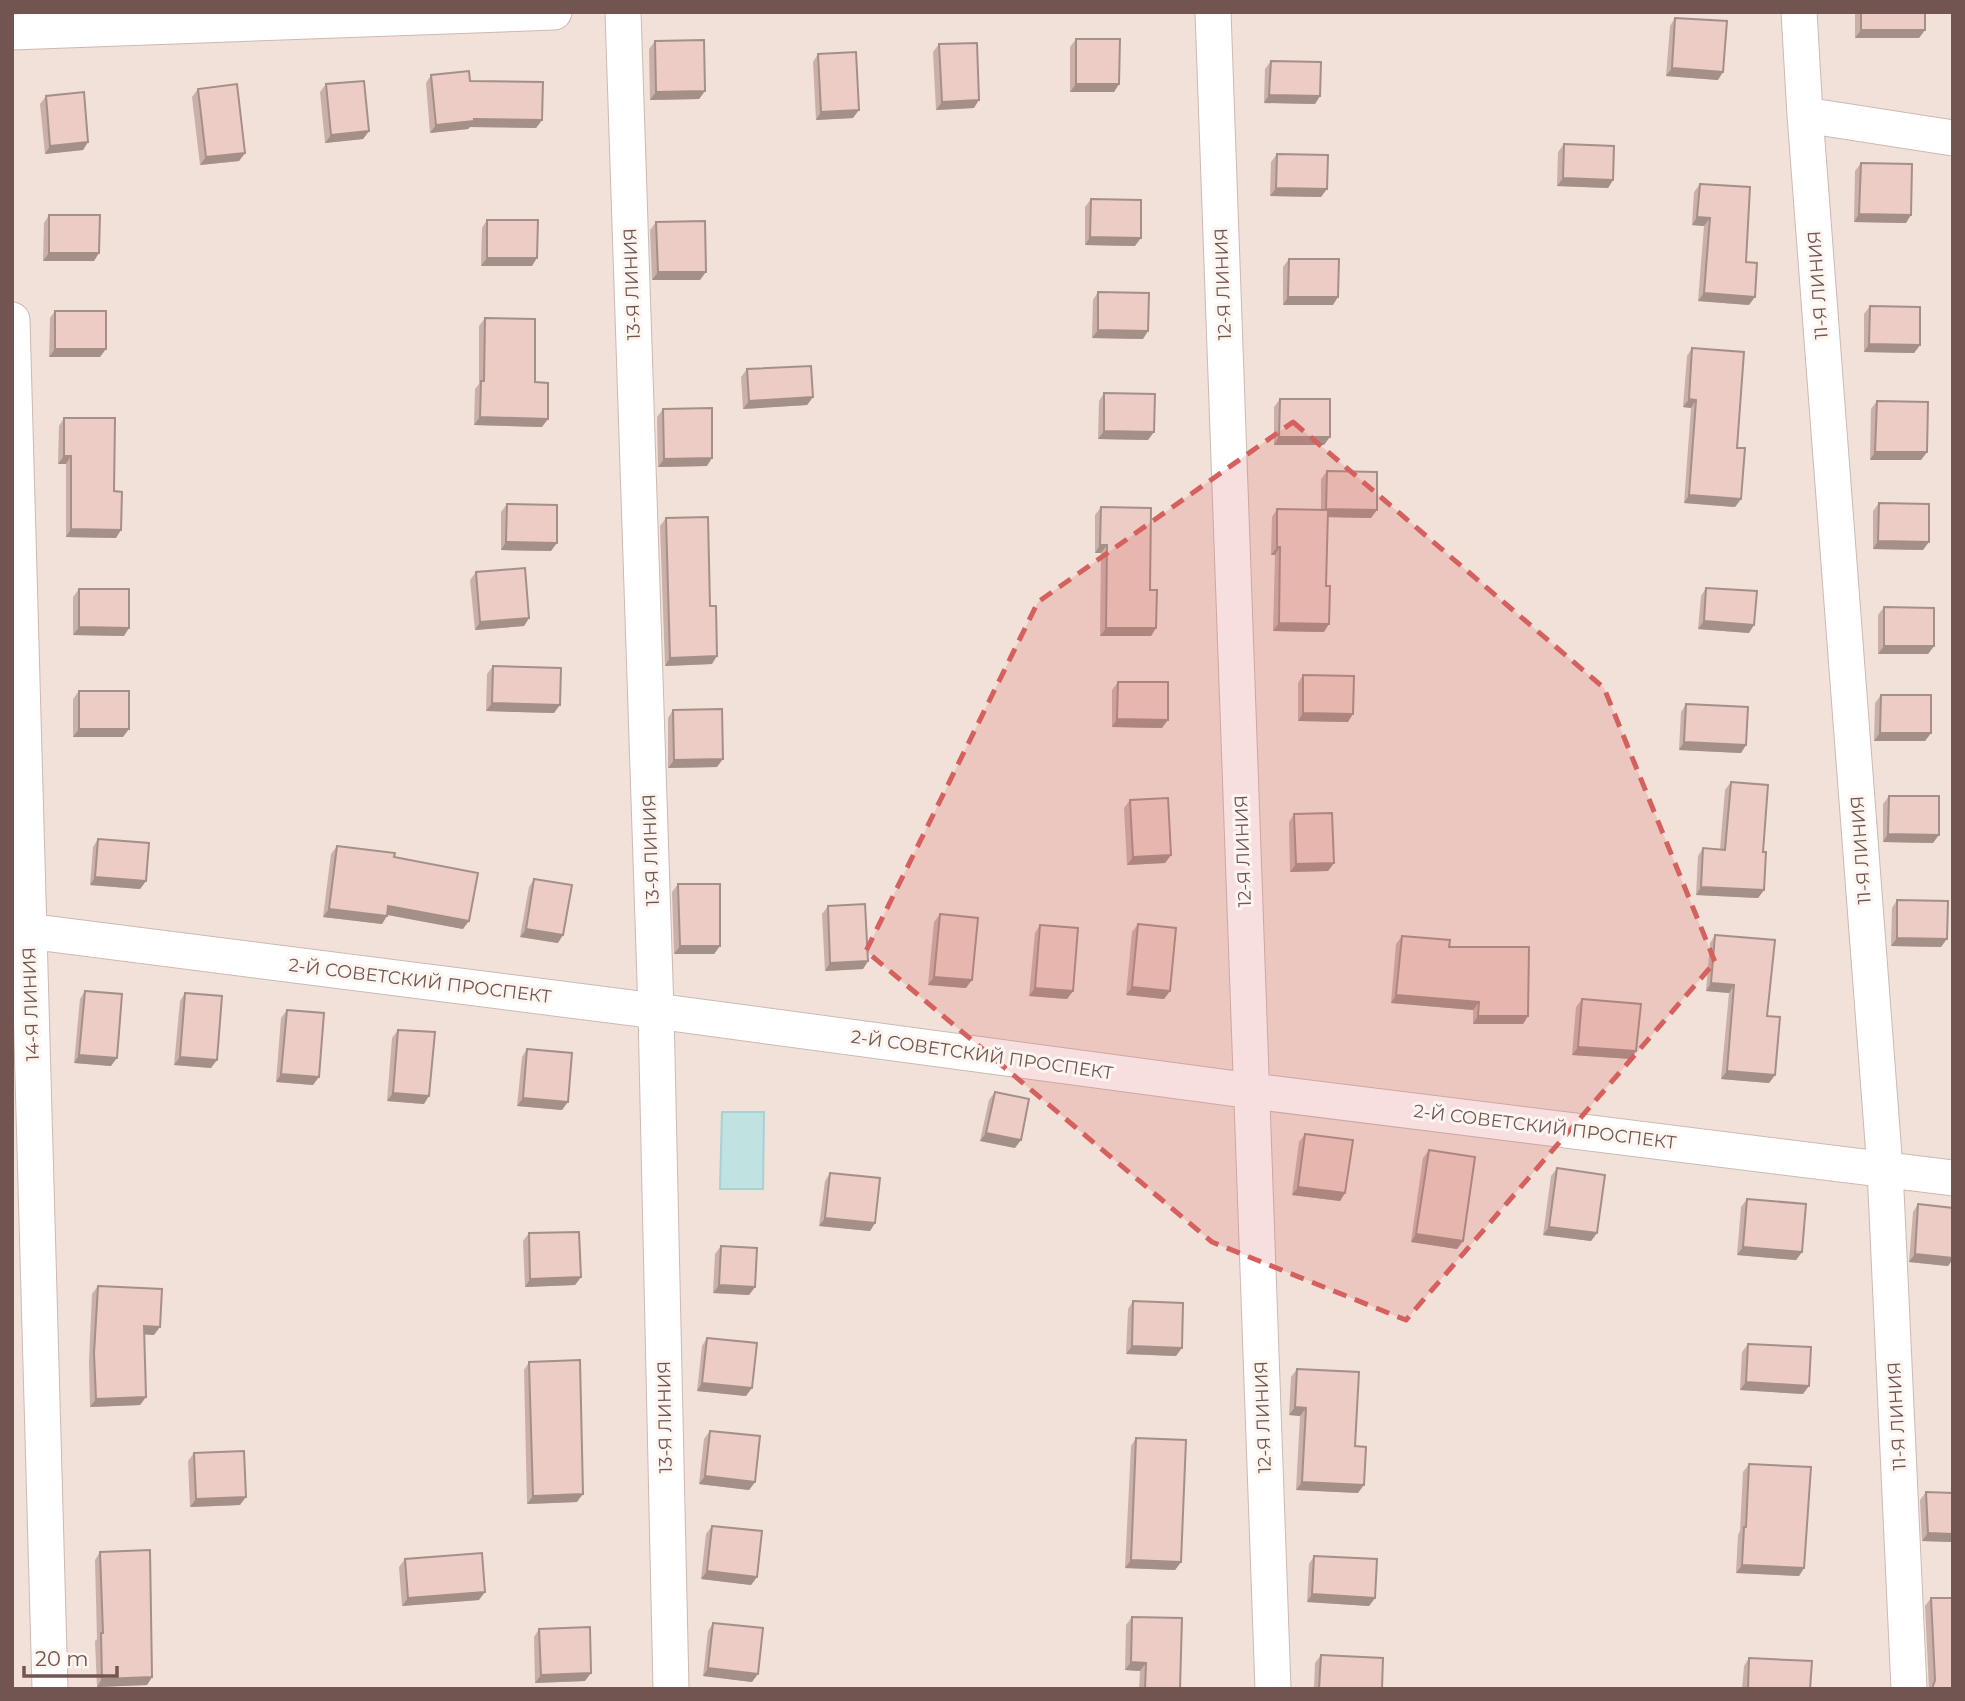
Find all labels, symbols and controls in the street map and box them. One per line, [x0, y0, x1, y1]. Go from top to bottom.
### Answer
street label: 13-Я ЛИНИЯ [619, 227, 645, 341]
street label: 12-Я ЛИНИЯ [1210, 227, 1236, 341]
street label: 11-Я ЛИНИЯ [1803, 230, 1833, 340]
street label: 13-Я ЛИНИЯ [638, 793, 664, 907]
street label: 12-Я ЛИНИЯ [1230, 794, 1256, 908]
street label: 11-Я ЛИНИЯ [1846, 795, 1876, 905]
street label: 14-Я ЛИНИЯ [18, 946, 44, 1062]
street label: 2-Й СОВЕТСКИЙ ПРОСПЕКТ [287, 954, 553, 1008]
street label: 2-Й СОВЕТСКИЙ ПРОСПЕКТ [849, 1026, 1115, 1084]
street label: 2-Й СОВЕТСКИЙ ПРОСПЕКТ [1412, 1100, 1678, 1154]
street label: 12-Я ЛИНИЯ [1250, 1360, 1276, 1474]
street label: 13-Я ЛИНИЯ [653, 1361, 677, 1473]
street label: 11-Я ЛИНИЯ [1883, 1361, 1911, 1471]
scale bar [24, 1634, 117, 1678]
text: 20 m [35, 1646, 89, 1671]

